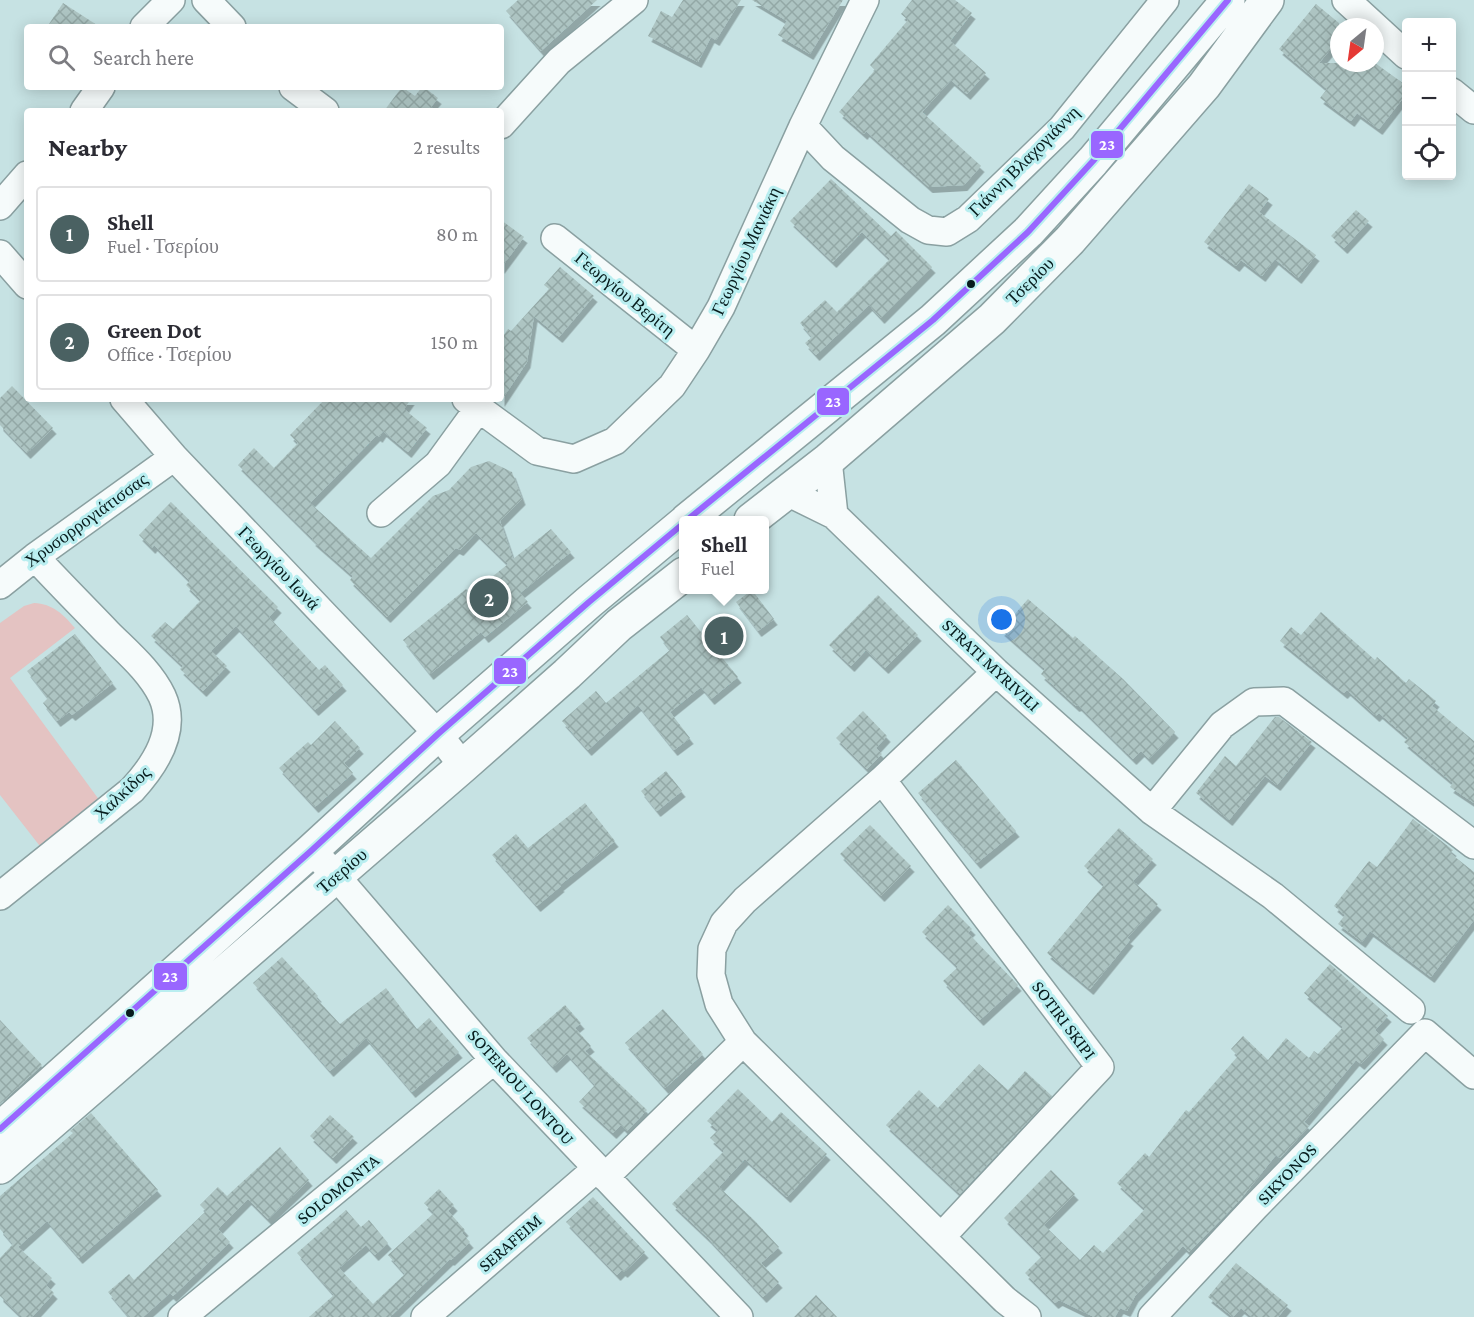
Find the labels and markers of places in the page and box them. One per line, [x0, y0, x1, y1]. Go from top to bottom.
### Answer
unlabelled marker [965, 278, 977, 290]
pin: 2 [470, 576, 508, 620]
pin: 1 [704, 614, 744, 658]
unlabelled marker [124, 1007, 136, 1019]

